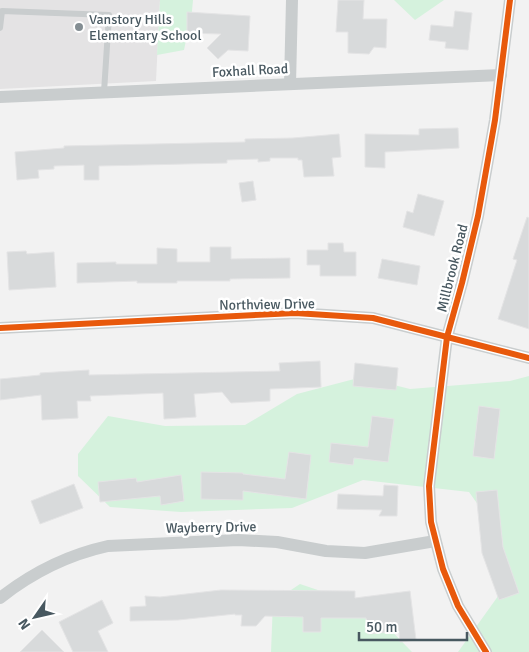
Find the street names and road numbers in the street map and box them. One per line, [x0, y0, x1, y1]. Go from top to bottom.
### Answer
street label: Foxhall Road [212, 60, 289, 81]
street label: Millbrook Road [433, 222, 472, 314]
street label: Northview Drive [219, 295, 315, 314]
street label: Wayberry Drive [165, 518, 257, 537]

